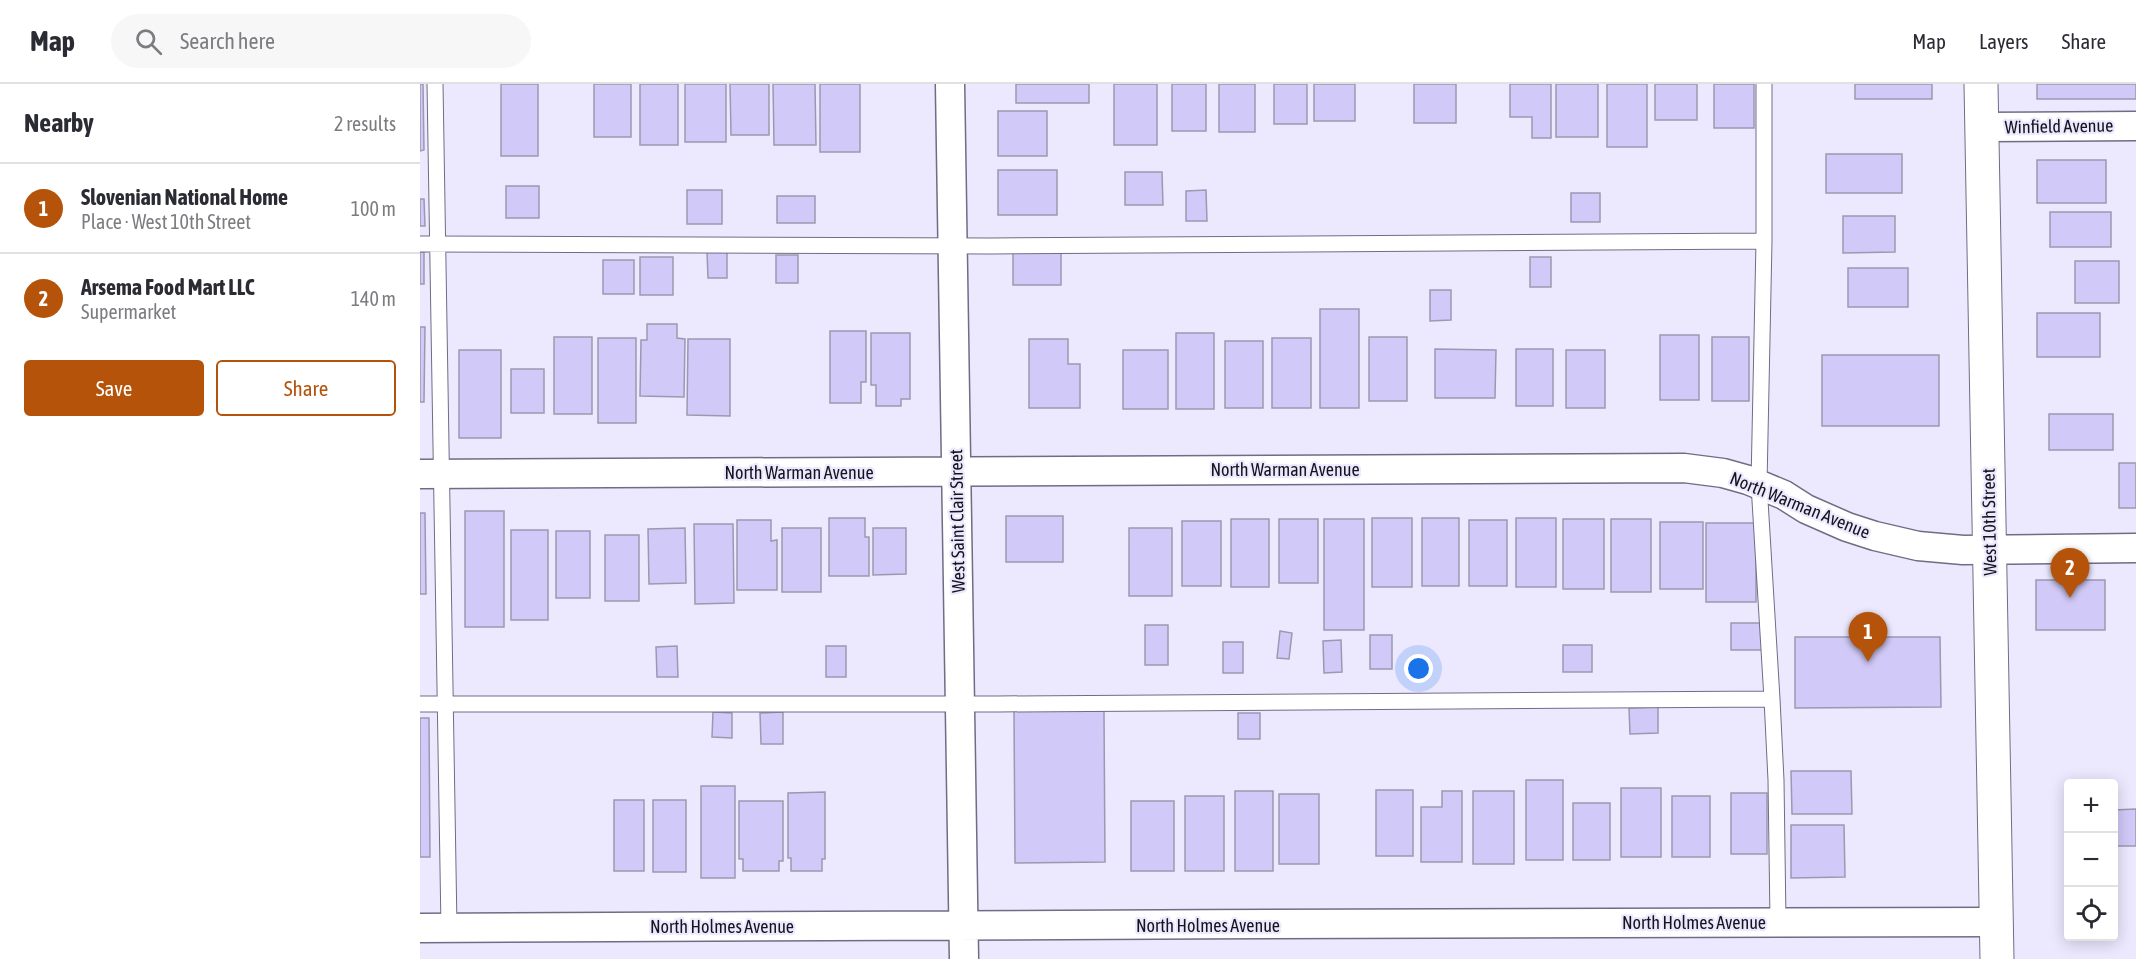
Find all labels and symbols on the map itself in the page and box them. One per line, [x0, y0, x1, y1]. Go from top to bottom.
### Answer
street label: Winfield Avenue [2005, 115, 2113, 137]
street label: West Saint Clair Street [945, 449, 969, 593]
street label: North Warman Avenue [1210, 459, 1360, 480]
street label: North Warman Avenue [724, 462, 874, 483]
street label: North Warman Avenue [1727, 467, 1873, 543]
street label: West 10th Street [1978, 468, 2000, 576]
pin: 2 [2050, 548, 2090, 598]
pin: 1 [1848, 612, 1888, 662]
your location [1404, 654, 1433, 683]
street label: North Holmes Avenue [1622, 912, 1766, 933]
street label: North Holmes Avenue [1136, 915, 1280, 936]
street label: North Holmes Avenue [650, 916, 794, 937]

